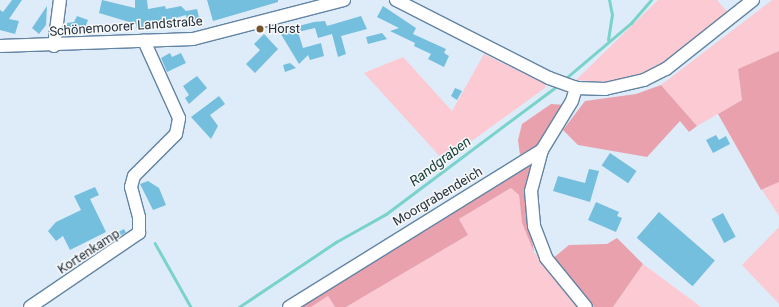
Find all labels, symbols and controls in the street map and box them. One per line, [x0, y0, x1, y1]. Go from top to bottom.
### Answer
street label: Schönemoorer Landstraße [49, 14, 203, 40]
place label: Horst [268, 21, 300, 37]
marker: Horst [255, 24, 265, 34]
water label: Randgraben [406, 132, 474, 190]
street label: Moorgrabendeich [390, 164, 486, 230]
street label: Kortenkamp [55, 226, 123, 278]

